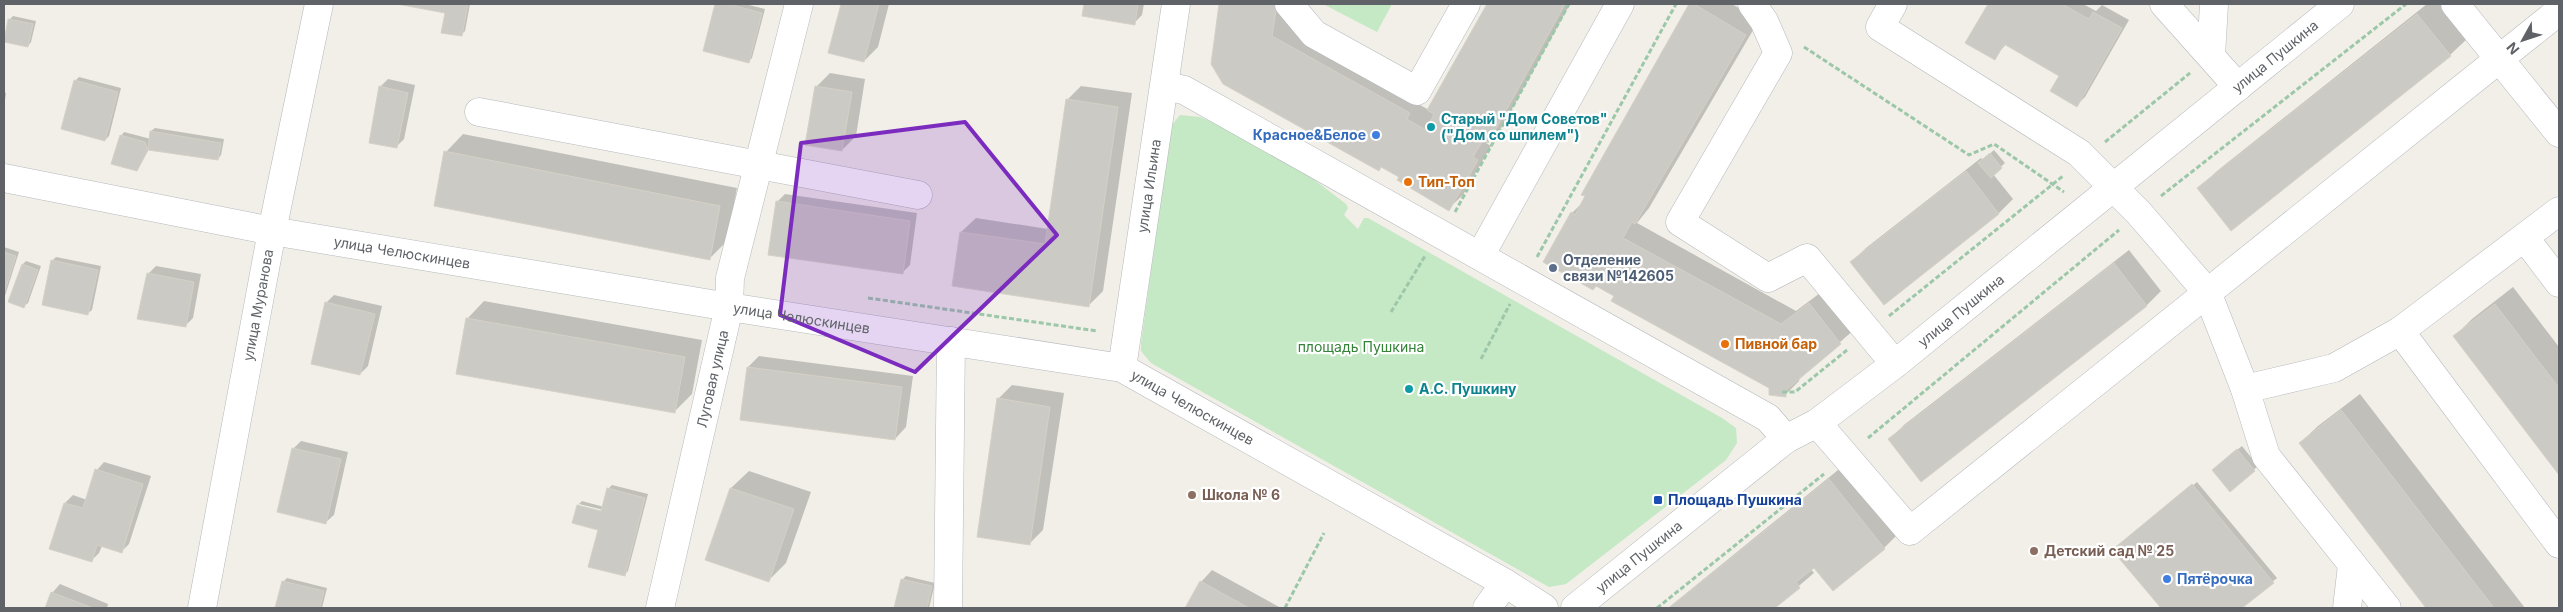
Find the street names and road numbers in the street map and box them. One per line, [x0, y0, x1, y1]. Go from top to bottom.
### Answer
street label: улица Пушкина [2228, 16, 2321, 96]
street label: улица Ильина [1133, 138, 1164, 234]
street label: улица Челюскинцев [333, 232, 472, 272]
street label: улица Муранова [239, 248, 276, 362]
street label: улица Пушкина [1914, 270, 2007, 350]
street label: улица Челюскинцев [732, 299, 871, 337]
street label: Луговая улица [693, 328, 731, 429]
street label: улица Челюскинцев [1128, 366, 1257, 448]
street label: улица Пушкина [1592, 517, 1685, 596]

